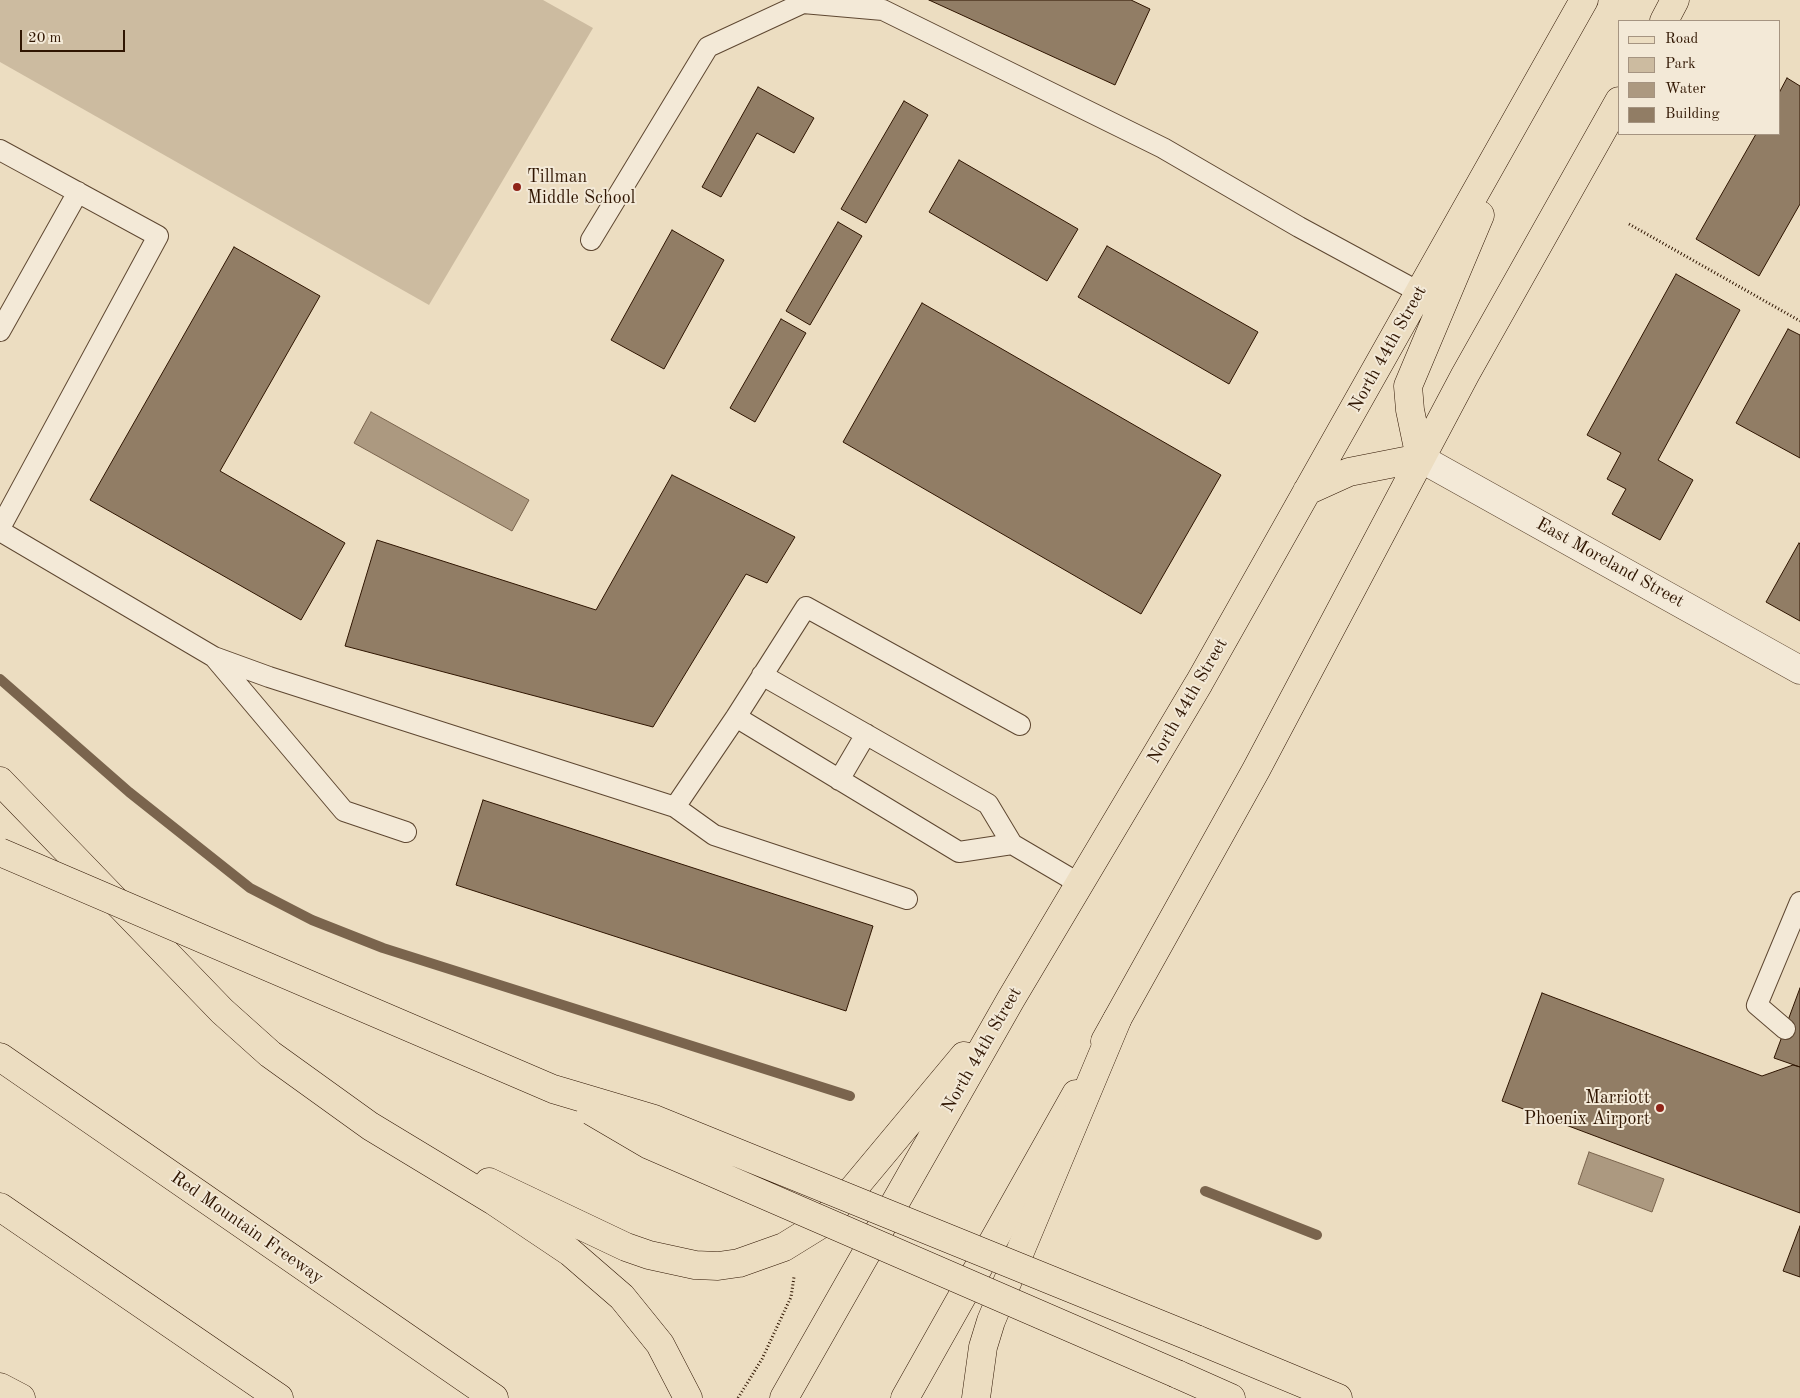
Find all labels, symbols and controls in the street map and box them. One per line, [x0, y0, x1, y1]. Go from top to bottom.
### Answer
scale bar [22, 20, 128, 52]
legend [1618, 20, 1780, 135]
text: 20 m [28, 31, 62, 46]
text: Road [1665, 32, 1698, 47]
text: Park [1665, 57, 1696, 72]
text: Water [1665, 82, 1706, 97]
text: Building [1665, 107, 1720, 122]
place label: Tillman Middle School [527, 166, 635, 208]
marker: Tillman Middle School [511, 181, 523, 193]
street label: North 44th Street [1344, 282, 1432, 416]
street label: East Moreland Street [1532, 513, 1688, 613]
street label: North 44th Street [1143, 635, 1233, 767]
street label: North 44th Street [937, 984, 1027, 1116]
place label: Marriott Phoenix Airport [1524, 1087, 1650, 1130]
marker: Marriott Phoenix Airport [1654, 1102, 1666, 1114]
street label: Red Mountain Freeway [167, 1167, 327, 1289]

